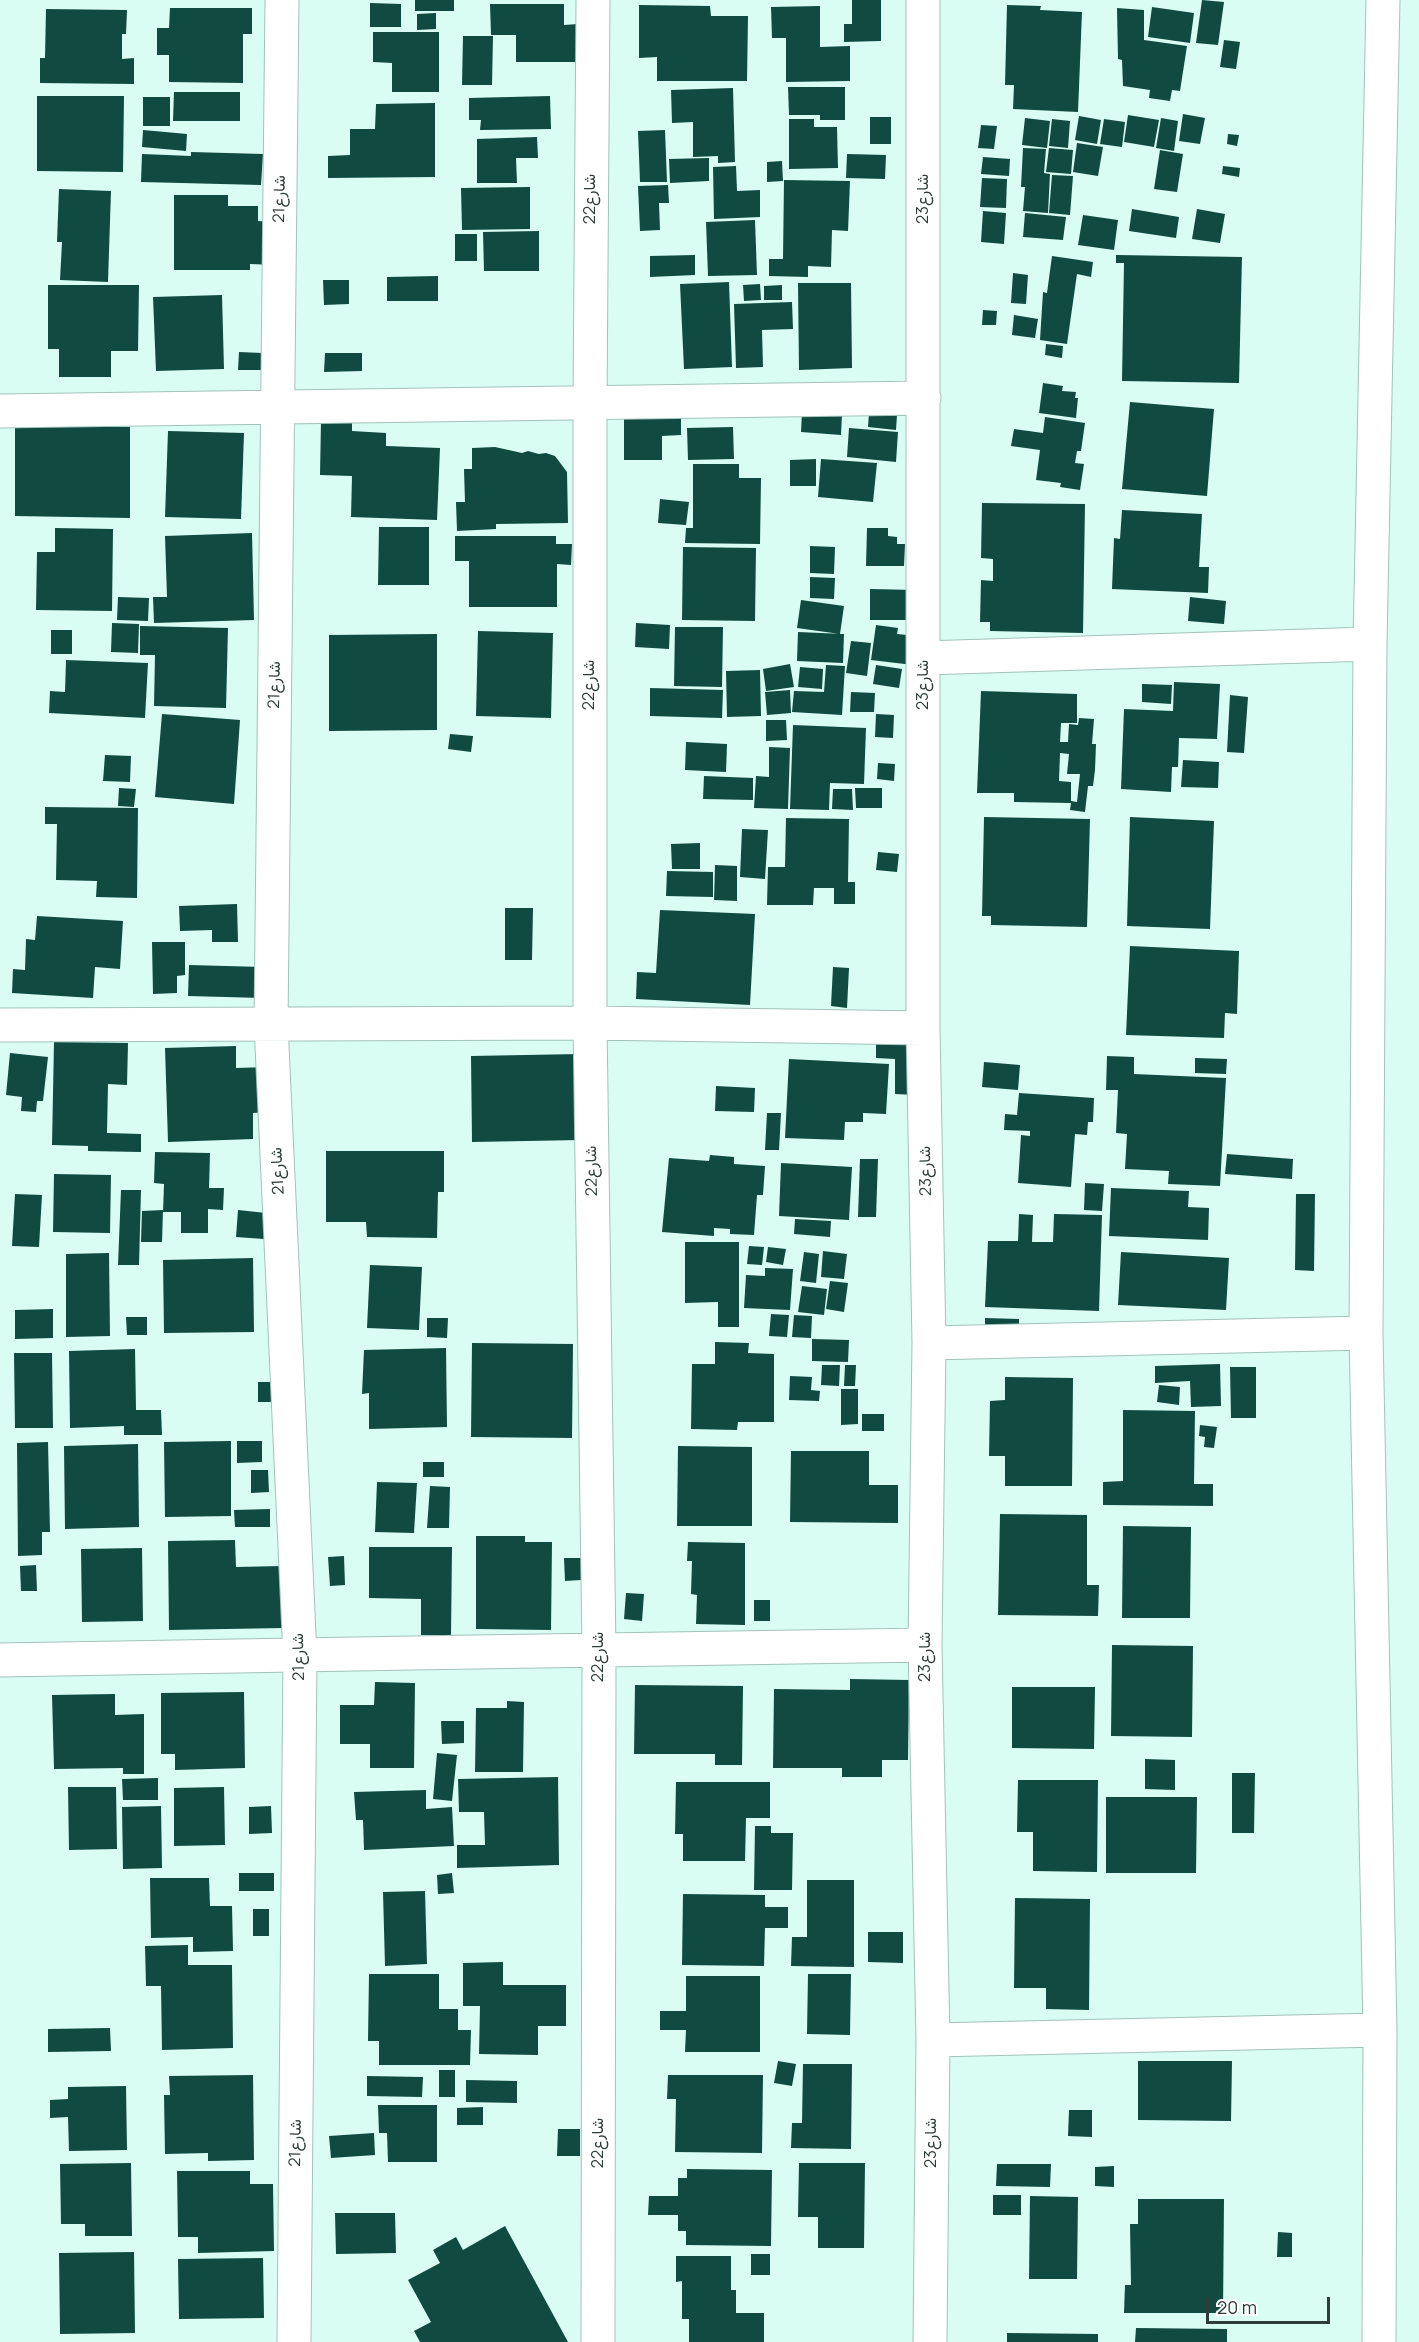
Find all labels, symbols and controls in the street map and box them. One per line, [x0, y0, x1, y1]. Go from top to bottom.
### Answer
street label: شارع22 [581, 174, 601, 224]
street label: شارع23 [914, 174, 934, 224]
street label: شارع21 [270, 175, 290, 223]
street label: شارع22 [580, 660, 600, 710]
street label: شارع23 [914, 660, 934, 710]
street label: شارع21 [265, 661, 285, 709]
street label: شارع22 [582, 1146, 602, 1196]
street label: شارع23 [916, 1146, 936, 1196]
street label: شارع21 [267, 1147, 289, 1195]
street label: شارع22 [589, 1632, 609, 1682]
street label: شارع23 [916, 1632, 936, 1682]
street label: شارع21 [289, 1633, 309, 1681]
street label: شارع22 [589, 2118, 609, 2168]
street label: شارع23 [922, 2118, 942, 2168]
street label: شارع21 [286, 2119, 306, 2167]
scale bar [1209, 2285, 1334, 2323]
text: 20 m [1217, 2295, 1257, 2319]

